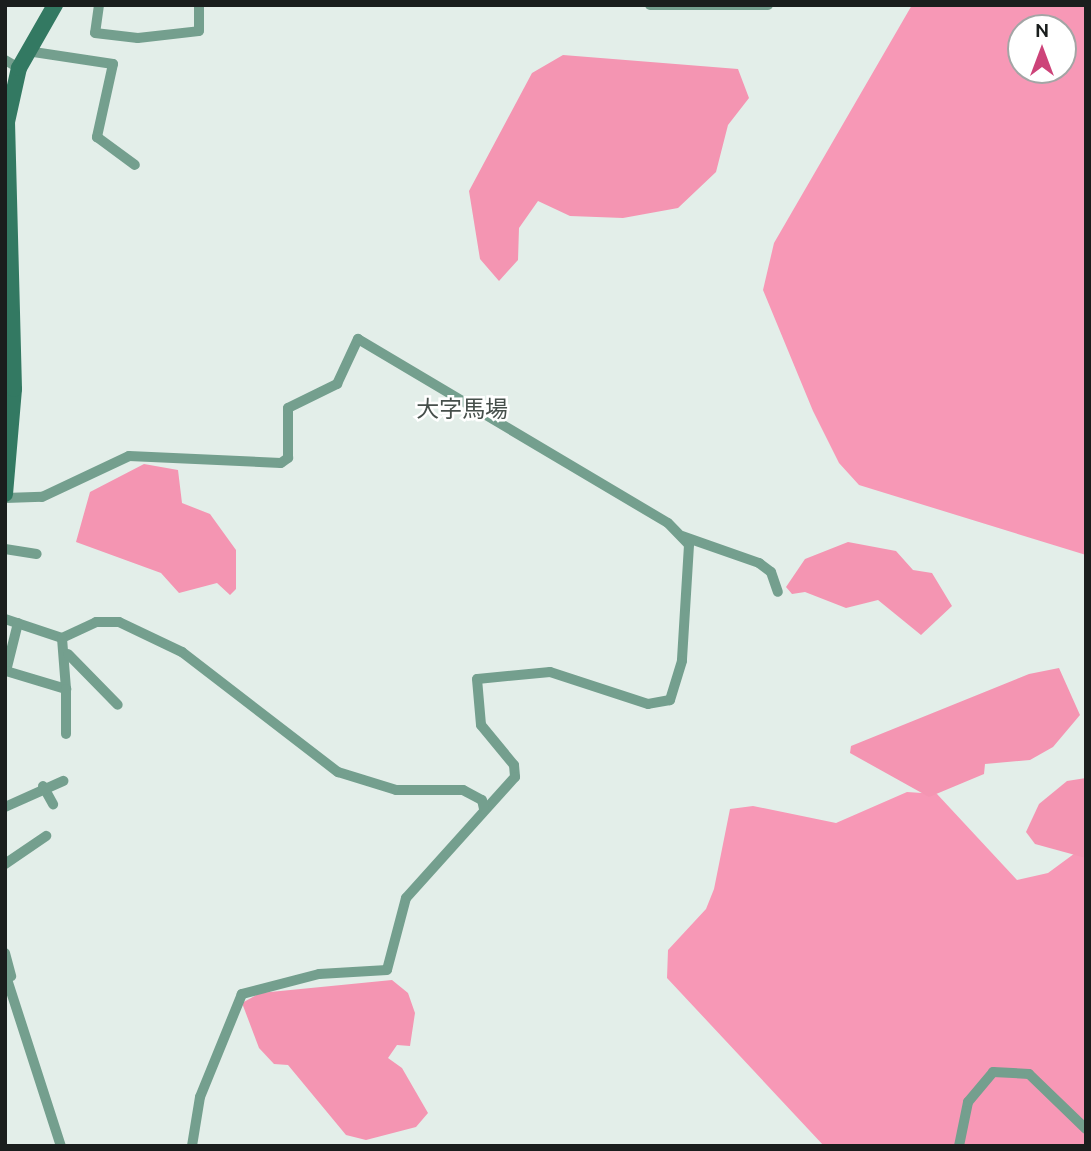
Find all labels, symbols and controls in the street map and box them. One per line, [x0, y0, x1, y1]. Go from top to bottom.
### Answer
north arrow [1007, 14, 1077, 84]
text: N [1035, 19, 1049, 41]
district label: 大字馬場 [416, 395, 508, 423]

